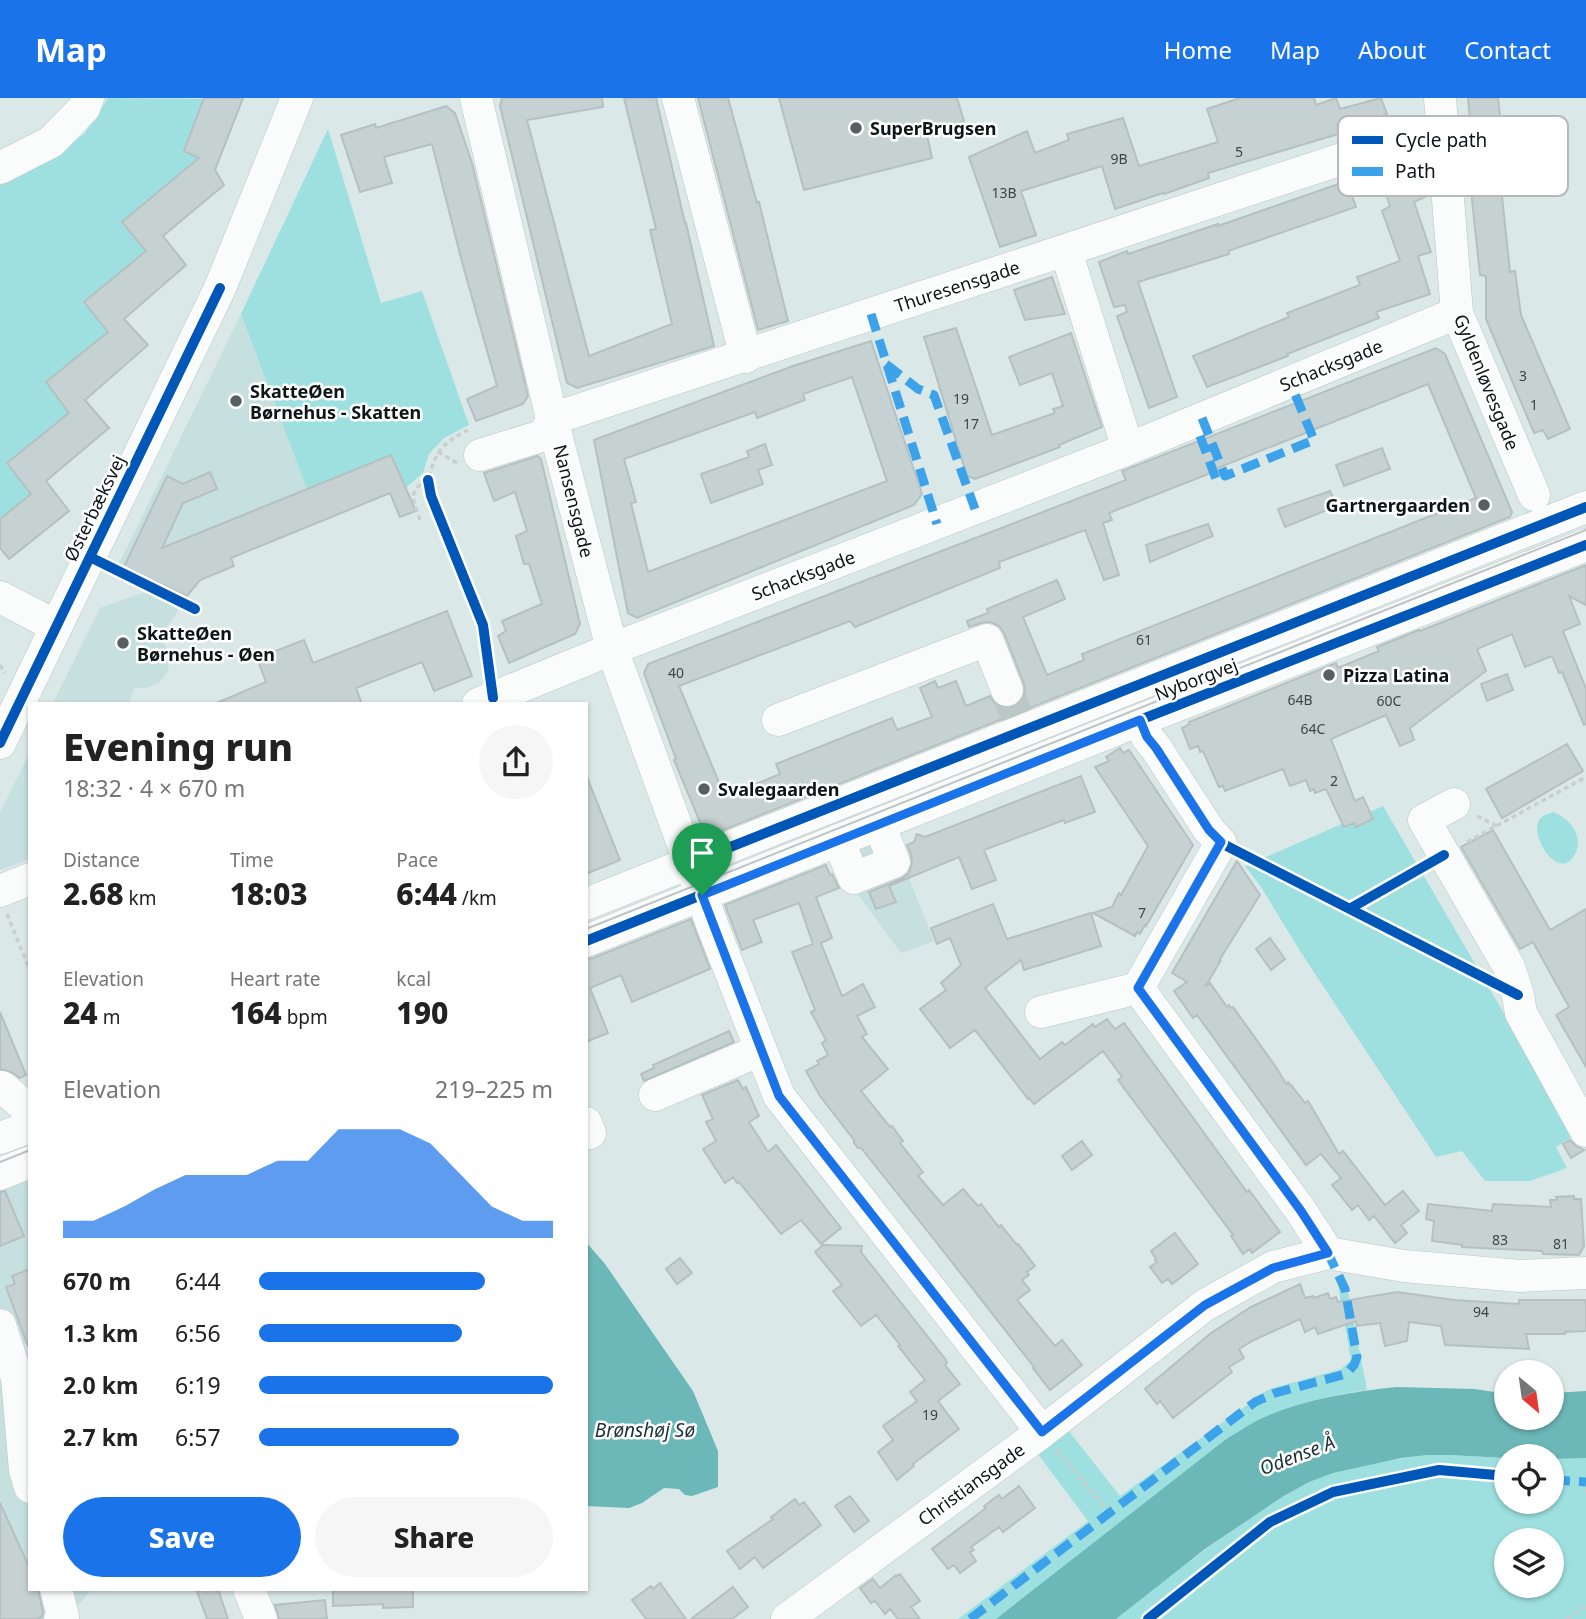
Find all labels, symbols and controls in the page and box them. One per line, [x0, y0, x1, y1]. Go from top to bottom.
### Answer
text: Map [35, 27, 107, 72]
text: Home [1164, 33, 1232, 66]
text: Map [1270, 33, 1320, 66]
text: About [1358, 33, 1426, 66]
text: Contact [1464, 33, 1551, 66]
place label: SuperBrugsen [870, 116, 996, 140]
legend [1338, 116, 1568, 196]
marker: SuperBrugsen [848, 120, 864, 136]
text: Cycle path [1395, 127, 1487, 153]
house number: 5 [1235, 142, 1243, 161]
house number: 9B [1110, 149, 1128, 168]
text: Path [1395, 158, 1436, 184]
house number: 13B [991, 183, 1017, 202]
street label: Thuresensgade [891, 254, 1023, 318]
street label: Gyldenløvesgade [1449, 310, 1525, 454]
street label: Schacksgade [1276, 333, 1386, 397]
house number: 3 [1519, 366, 1527, 385]
place label: SkatteØen Børnehus - Skatten [250, 379, 421, 424]
house number: 19 [953, 389, 969, 408]
marker: SkatteØen Børnehus - Skatten [228, 393, 244, 409]
house number: 1 [1530, 395, 1538, 414]
house number: 17 [963, 414, 979, 433]
street label: Nansensgade [548, 442, 600, 560]
street label: Østerbæksvej [58, 451, 130, 565]
place label: Gartnergaarden [1326, 493, 1470, 517]
marker: Gartnergaarden [1476, 497, 1492, 513]
street label: Schacksgade [748, 544, 858, 606]
place label: SkatteØen Børnehus - Øen [137, 621, 275, 666]
house number: 61 [1136, 630, 1152, 649]
marker: SkatteØen Børnehus - Øen [115, 635, 131, 651]
street label: Nyborgvej [1151, 652, 1241, 706]
house number: 40 [668, 663, 684, 682]
place label: Pizza Latina [1343, 663, 1449, 687]
marker: Pizza Latina [1321, 667, 1337, 683]
house number: 64B [1287, 690, 1313, 709]
house number: 60C [1377, 691, 1402, 710]
house number: 64C [1301, 719, 1326, 738]
text: Evening run [63, 720, 293, 772]
button: share [479, 725, 553, 799]
house number: 2 [1330, 771, 1338, 790]
text: 18:32 · 4 × 670 m [63, 772, 245, 804]
place label: Svalegaarden [718, 777, 840, 801]
marker: Svalegaarden [696, 781, 712, 797]
pin [672, 823, 732, 895]
icon: arrive [683, 834, 721, 872]
text: Distance [63, 847, 140, 873]
text: Time [230, 847, 274, 873]
text: Pace [396, 847, 438, 873]
text: 2.68 [63, 873, 124, 914]
text: 18:03 [230, 873, 308, 914]
text: 6:44 [396, 873, 457, 914]
text: km [124, 885, 156, 911]
text: /km [457, 885, 497, 911]
house number: 7 [1138, 903, 1146, 922]
text: Elevation [63, 966, 144, 992]
text: Heart rate [230, 966, 320, 992]
text: kcal [396, 966, 431, 992]
text: 24 [63, 992, 98, 1033]
text: 164 [230, 992, 282, 1033]
text: 190 [396, 992, 448, 1033]
text: m [98, 1004, 120, 1030]
text: bpm [282, 1004, 328, 1030]
text: Elevation [63, 1073, 161, 1105]
text: 219–225 m [435, 1073, 553, 1105]
house number: 83 [1492, 1230, 1508, 1249]
house number: 81 [1553, 1234, 1569, 1253]
text: 670 m [63, 1265, 131, 1297]
text: 6:44 [175, 1265, 221, 1297]
house number: 94 [1473, 1302, 1489, 1321]
text: 1.3 km [63, 1317, 138, 1349]
text: 6:56 [175, 1317, 221, 1349]
north arrow [1494, 1360, 1564, 1430]
map controls [1494, 1360, 1564, 1598]
text: 2.0 km [63, 1369, 138, 1401]
text: 6:19 [175, 1369, 221, 1401]
house number: 19 [922, 1405, 938, 1424]
water label: Brønshøj Sø [595, 1417, 695, 1443]
text: 2.7 km [63, 1421, 138, 1453]
text: 6:57 [175, 1421, 221, 1453]
water label: Odense Å [1256, 1429, 1338, 1481]
street label: Christiansgade [913, 1437, 1029, 1531]
button: locate [1494, 1444, 1564, 1514]
button: Save [63, 1497, 301, 1577]
button: Share [315, 1497, 553, 1577]
button: layers [1494, 1528, 1564, 1598]

